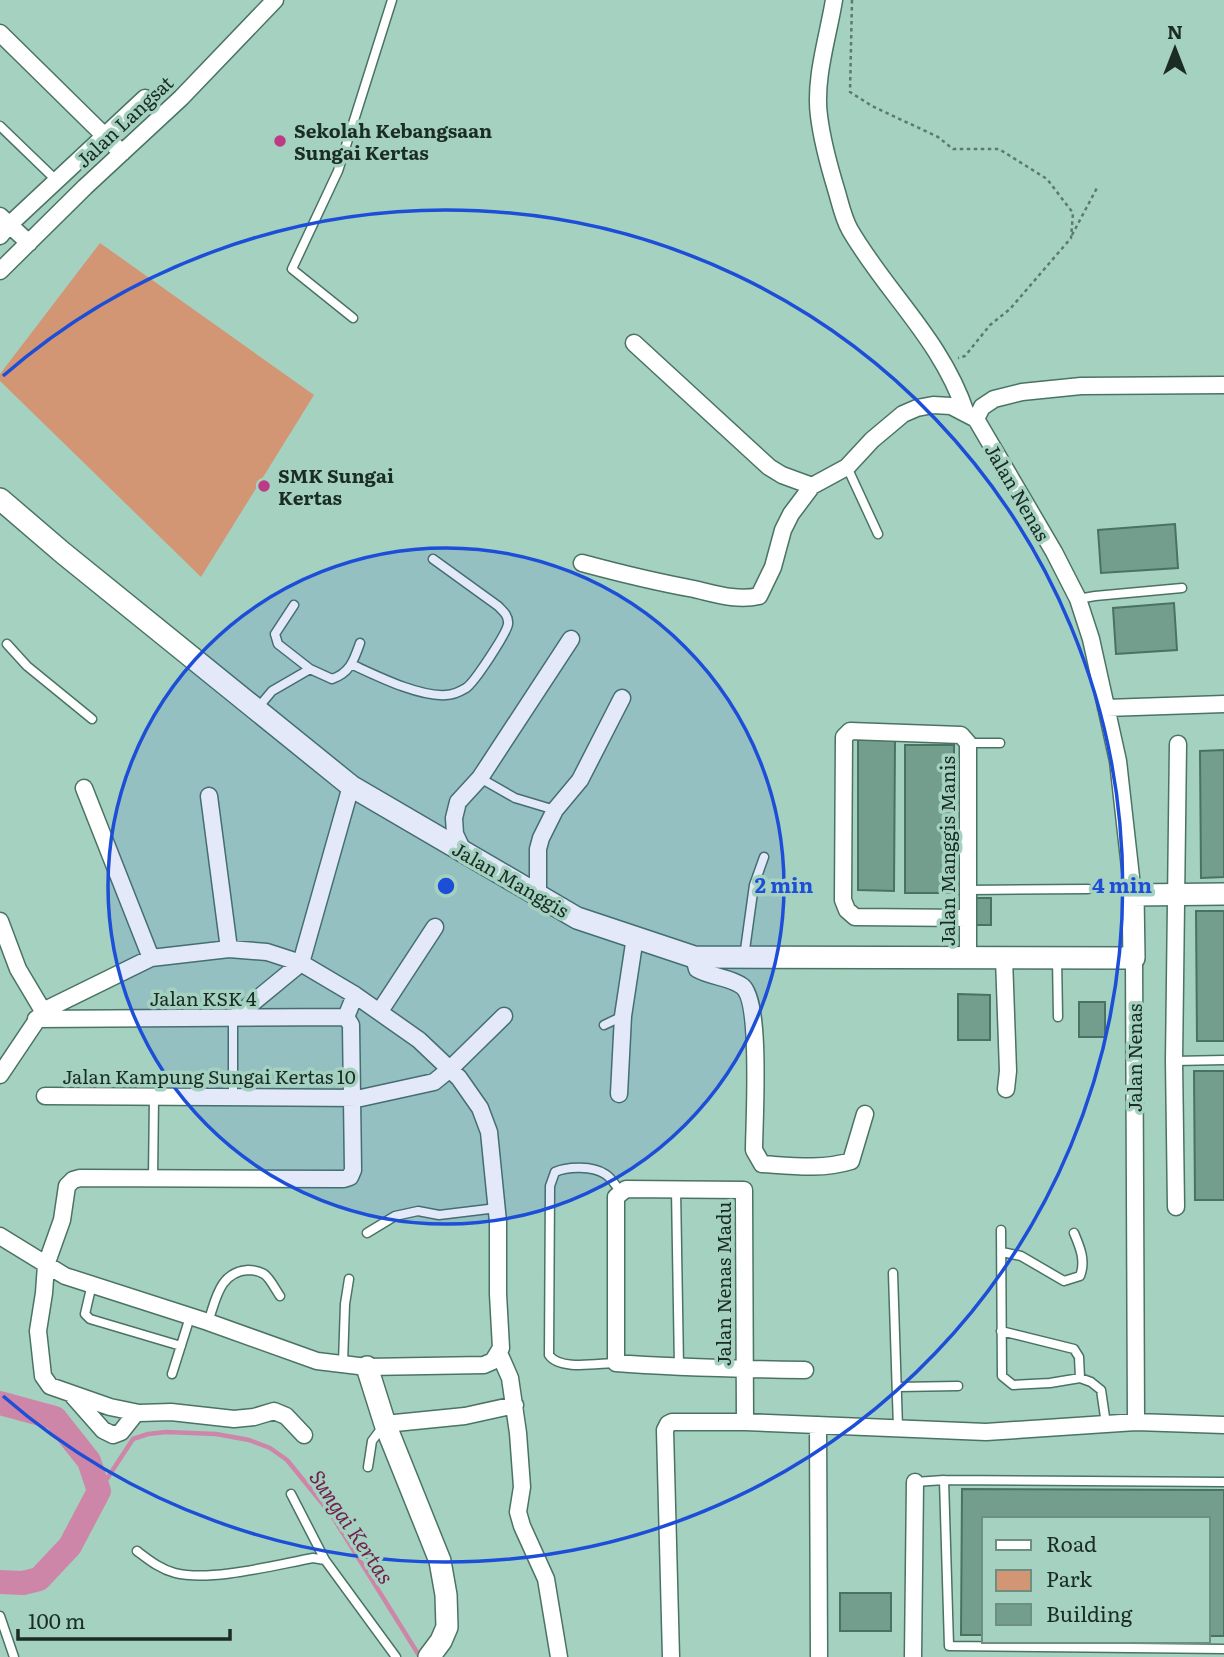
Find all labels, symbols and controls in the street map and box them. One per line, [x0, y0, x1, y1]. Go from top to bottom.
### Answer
north arrow [1140, 14, 1210, 84]
text: N [1167, 17, 1183, 45]
street label: Jalan Langsat [69, 68, 179, 173]
place label: Sekolah Kebangsaan Sungai Kertas [294, 116, 492, 166]
marker: Sekolah Kebangsaan Sungai Kertas [272, 133, 288, 149]
street label: Jalan Nenas [979, 438, 1057, 546]
place label: SMK Sungai Kertas [278, 461, 394, 511]
marker: SMK Sungai Kertas [256, 478, 272, 494]
street label: Jalan Manggis Manis [933, 755, 961, 946]
street label: Jalan Manggis [448, 834, 575, 924]
text: 2 min [755, 868, 814, 899]
text: 4 min [1092, 868, 1152, 899]
centre of rings [434, 874, 458, 898]
street label: Jalan KSK 4 [149, 984, 257, 1012]
street label: Jalan Nenas [1120, 1003, 1148, 1112]
street label: Jalan Kampung Sungai Kertas 10 [62, 1062, 356, 1090]
street label: Jalan Nenas Madu [709, 1202, 737, 1366]
water label: Sungai Kertas [303, 1463, 403, 1589]
legend [982, 1517, 1210, 1643]
text: Road [1046, 1527, 1097, 1558]
text: Park [1046, 1562, 1092, 1593]
text: Building [1046, 1597, 1133, 1628]
scale bar [18, 1598, 229, 1642]
text: 100 m [28, 1604, 85, 1635]

